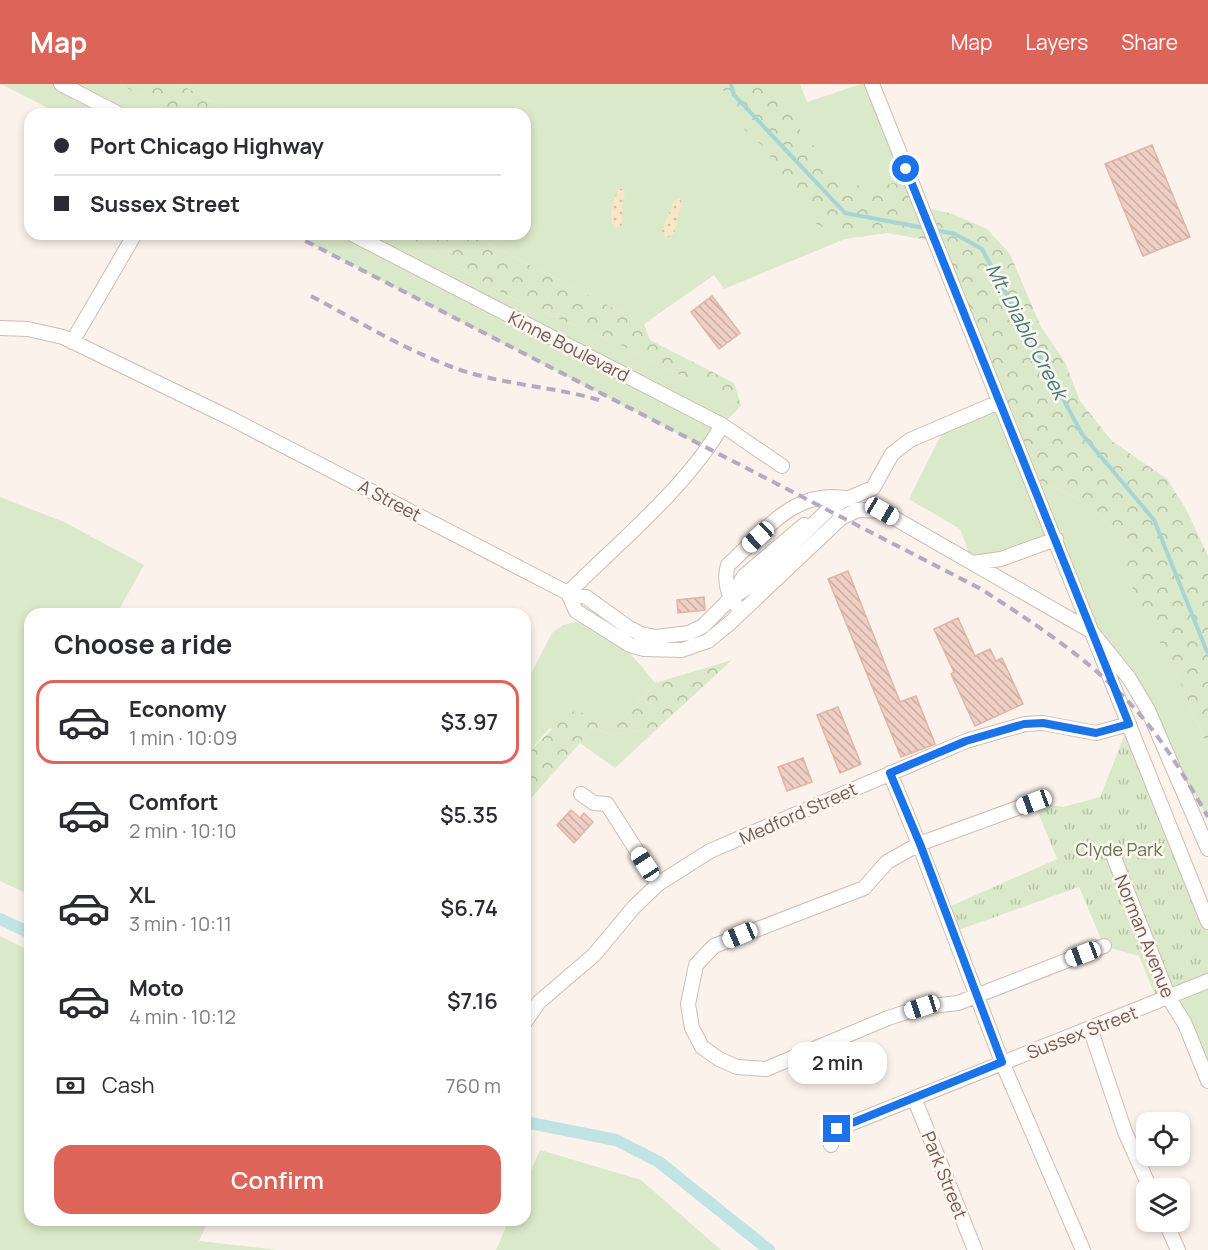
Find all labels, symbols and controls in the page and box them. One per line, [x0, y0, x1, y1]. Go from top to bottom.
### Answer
text: Map [30, 23, 87, 61]
text: Map [951, 28, 992, 56]
text: Layers [1025, 28, 1088, 56]
text: Share [1121, 28, 1178, 56]
text: Port Chicago Highway [90, 131, 324, 161]
route start [892, 155, 919, 182]
text: Sussex Street [90, 189, 240, 219]
water label: Mt. Diablo Creek [980, 258, 1076, 406]
street label: Kinne Boulevard [504, 305, 634, 387]
street label: A Street [354, 473, 426, 527]
car [862, 494, 902, 528]
car [739, 518, 777, 556]
text: Choose a ride [54, 625, 232, 662]
text: Economy [129, 694, 227, 724]
icon: car [57, 695, 111, 749]
text: $3.97 [441, 707, 498, 737]
text: 1 min · 10:09 [129, 724, 237, 751]
street label: Medford Street [735, 776, 861, 850]
text: Comfort [129, 787, 218, 817]
car [1014, 787, 1054, 817]
icon: car [57, 788, 111, 842]
text: $5.35 [440, 800, 498, 830]
text: 2 min · 10:10 [129, 817, 236, 844]
park label: Clyde Park [1076, 837, 1164, 861]
car [628, 844, 662, 884]
street label: Norman Avenue [1109, 871, 1181, 1001]
text: XL [129, 880, 155, 910]
icon: car [57, 881, 111, 935]
text: $6.74 [441, 893, 498, 923]
text: 3 min · 10:11 [129, 910, 232, 937]
car [720, 920, 760, 950]
car [1063, 939, 1103, 969]
text: Moto [129, 973, 184, 1003]
icon: car [57, 974, 111, 1028]
text: $7.16 [447, 986, 498, 1016]
car [902, 993, 942, 1021]
street label: Sussex Street [1023, 1000, 1141, 1064]
text: 4 min · 10:12 [129, 1003, 236, 1030]
callout: 2 min [788, 1042, 886, 1084]
text: 2 min [812, 1049, 863, 1076]
icon: cash [54, 1069, 87, 1102]
text: Cash [102, 1070, 155, 1100]
text: 760 m [445, 1072, 501, 1099]
map controls [1136, 1112, 1190, 1232]
button: locate [1136, 1112, 1190, 1166]
route end [823, 1115, 850, 1142]
street label: Park Street [917, 1128, 973, 1222]
button: Confirm [54, 1145, 501, 1214]
button: layers [1136, 1178, 1190, 1232]

